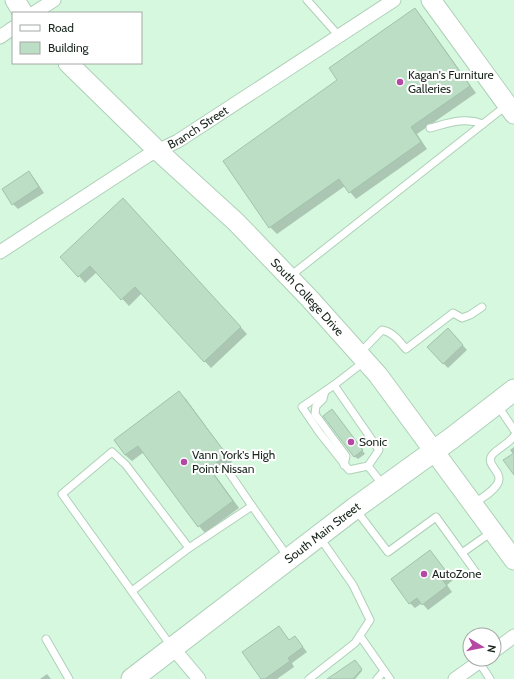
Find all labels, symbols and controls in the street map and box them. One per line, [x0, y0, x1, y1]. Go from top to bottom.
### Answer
legend [12, 12, 142, 64]
text: Road [48, 20, 74, 35]
text: Building [48, 40, 90, 55]
place label: Kagan's Furniture Galleries [408, 67, 494, 96]
marker: Kagan's Furniture Galleries [395, 77, 405, 87]
street label: Branch Street [165, 102, 231, 152]
street label: South College Drive [268, 255, 347, 339]
place label: Sonic [359, 434, 388, 449]
marker: Sonic [346, 437, 356, 447]
place label: Vann York's High Point Nissan [192, 447, 275, 476]
marker: Vann York's High Point Nissan [179, 457, 189, 467]
street label: South Main Street [281, 499, 363, 566]
place label: AutoZone [432, 566, 481, 581]
marker: AutoZone [419, 569, 429, 579]
north arrow [462, 627, 502, 667]
text: N [484, 644, 499, 654]

